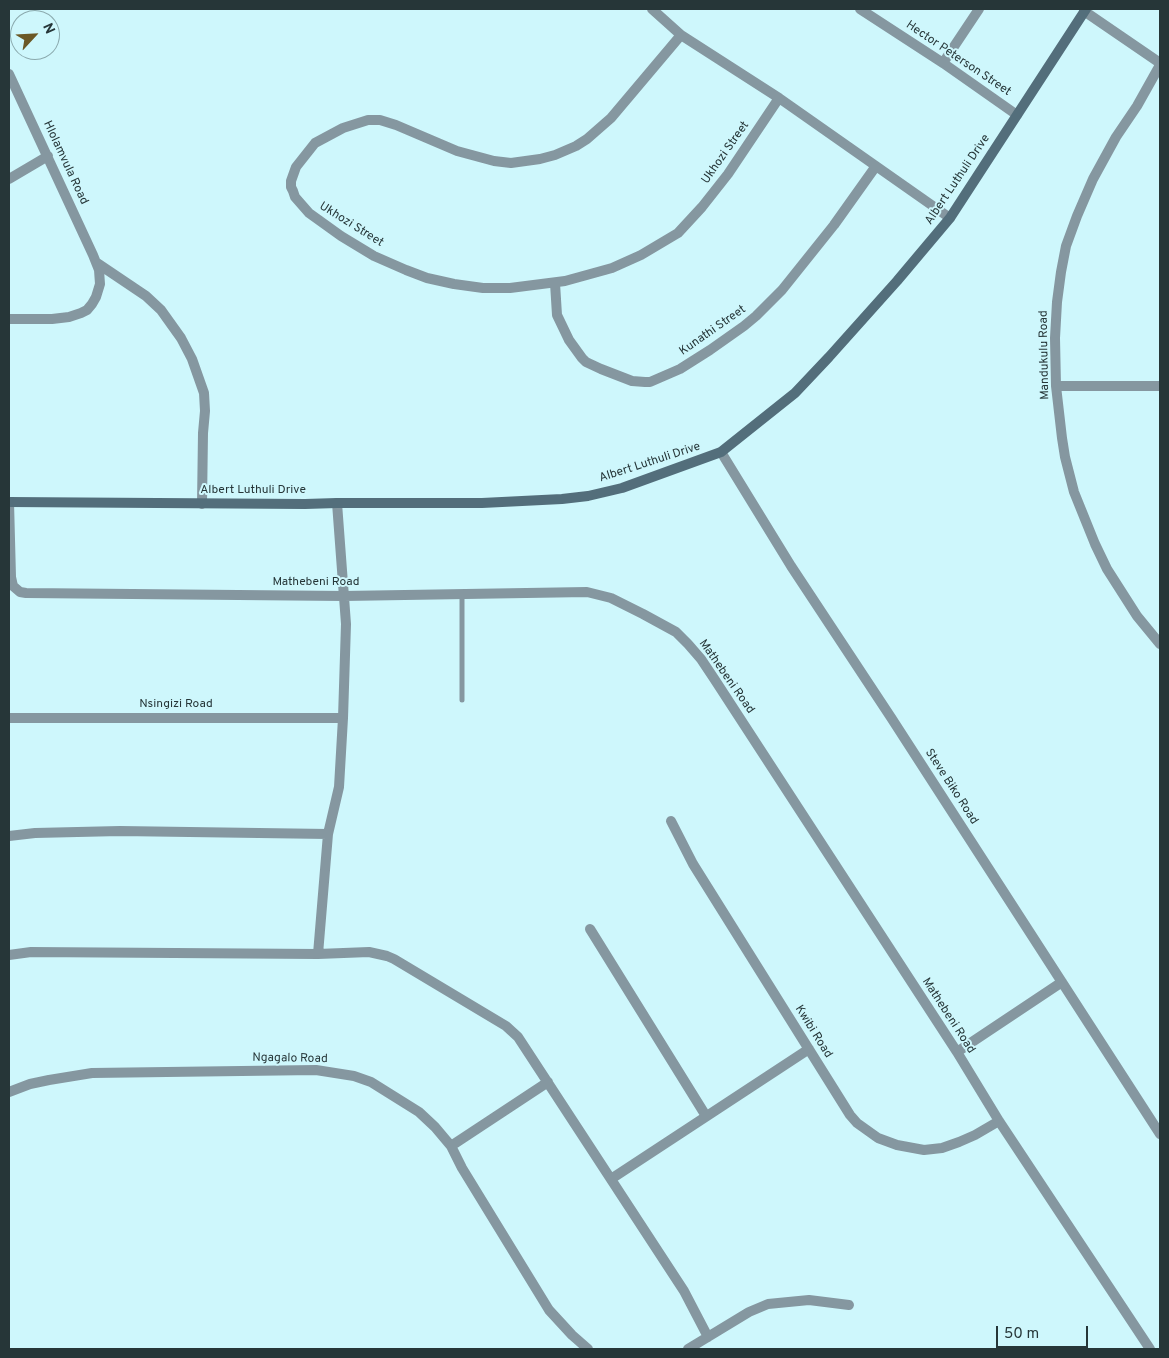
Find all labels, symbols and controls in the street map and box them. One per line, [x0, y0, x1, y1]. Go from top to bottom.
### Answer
north arrow [10, 10, 60, 60]
street label: Hector Peterson Street [903, 18, 1013, 100]
text: N [38, 21, 58, 37]
street label: Hlolamvula Road [39, 119, 91, 207]
street label: Ukhozi Street [699, 119, 753, 187]
street label: Albert Luthuli Drive [922, 132, 994, 228]
street label: Ukhozi Street [316, 200, 386, 250]
street label: Kunathi Street [677, 303, 749, 359]
street label: Mandukulu Road [1037, 310, 1053, 400]
street label: Albert Luthuli Drive [598, 440, 702, 486]
street label: Albert Luthuli Drive [200, 484, 306, 498]
street label: Mathebeni Road [272, 576, 360, 590]
street label: Mathebeni Road [695, 637, 757, 717]
street label: Nsingizi Road [139, 698, 213, 712]
street label: Steve Biko Road [921, 746, 981, 828]
street label: Mathebeni Road [918, 976, 978, 1056]
street label: Kwibi Road [791, 1003, 835, 1061]
street label: Ngagalo Road [252, 1051, 328, 1067]
scale bar [999, 1316, 1092, 1348]
text: 50 m [1004, 1325, 1039, 1344]

